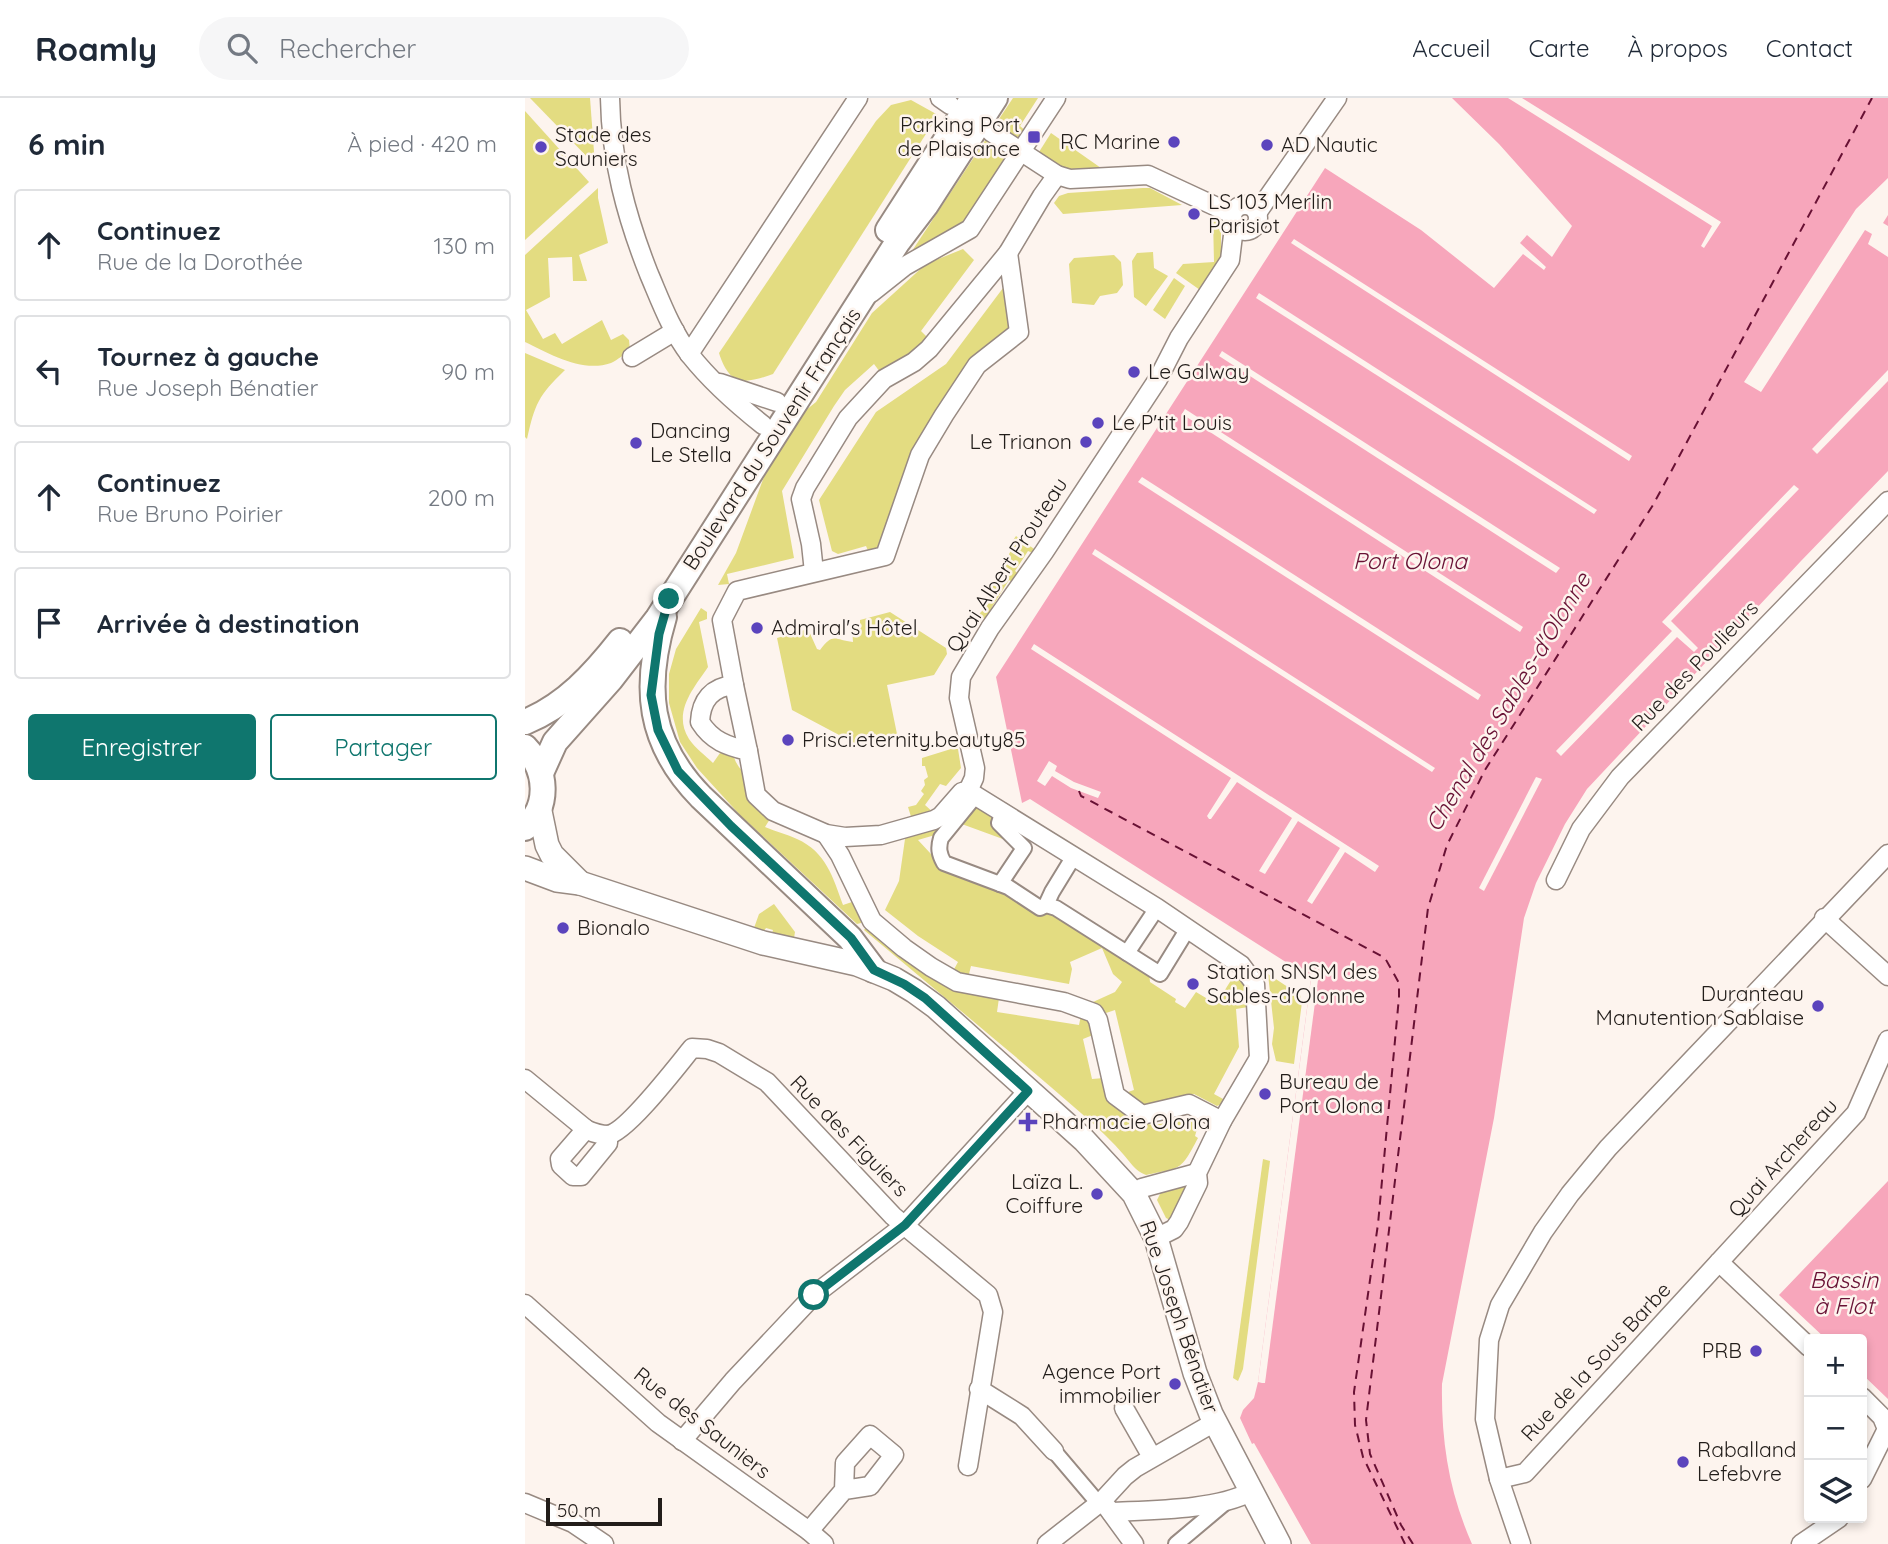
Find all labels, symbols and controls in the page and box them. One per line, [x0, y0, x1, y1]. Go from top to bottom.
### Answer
search box [199, 17, 689, 80]
text: Roamly [35, 28, 157, 69]
icon: search [223, 29, 261, 67]
text: Rechercher [279, 32, 416, 65]
text: Accueil [1412, 33, 1491, 63]
text: Carte [1529, 33, 1590, 63]
text: À propos [1628, 33, 1728, 63]
text: Contact [1766, 33, 1853, 63]
place label: Parking Port de Plaisance [897, 111, 1020, 161]
place label: Stade des Sauniers [555, 121, 651, 171]
text: 6 min [28, 125, 106, 163]
place label: RC Marine [1060, 128, 1160, 154]
text: À pied · 420 m [347, 129, 497, 158]
marker: Parking Port de Plaisance [1026, 129, 1042, 145]
place label: AD Nautic [1281, 131, 1378, 157]
marker: RC Marine [1166, 134, 1182, 150]
marker: AD Nautic [1259, 137, 1275, 153]
marker: Stade des Sauniers [533, 139, 549, 155]
place label: LS 103 Merlin Parisiot [1208, 188, 1333, 238]
marker: LS 103 Merlin Parisiot [1186, 206, 1202, 222]
text: Continuez [97, 214, 220, 247]
icon: ahead [30, 226, 68, 264]
text: 130 m [433, 231, 495, 260]
text: Rue de la Dorothée [97, 247, 303, 276]
street label: Boulevard du Souvenir Français [677, 302, 866, 574]
text: Tournez à gauche [97, 340, 319, 373]
icon: left [30, 352, 68, 390]
text: 90 m [441, 357, 495, 386]
place label: Le Galway [1148, 358, 1249, 384]
marker: Le Galway [1126, 364, 1142, 380]
text: Rue Joseph Bénatier [97, 373, 318, 402]
place label: Le P'tit Louis [1112, 409, 1232, 435]
marker: Le P'tit Louis [1090, 415, 1106, 431]
place label: Dancing Le Stella [650, 417, 732, 467]
place label: Le Trianon [970, 428, 1072, 454]
marker: Le Trianon [1078, 434, 1094, 450]
marker: Dancing Le Stella [628, 435, 644, 451]
text: Continuez [97, 466, 220, 499]
street label: Quai Albert Prouteau [940, 472, 1072, 657]
icon: ahead [30, 478, 68, 516]
text: 200 m [428, 483, 495, 512]
text: Rue Bruno Poirier [97, 499, 283, 528]
water label: Port Olona [1353, 546, 1468, 575]
water label: Chenal des Sables-d'Olonne [1419, 566, 1597, 837]
route end [653, 583, 684, 614]
street label: Rue des Poulieurs [1625, 595, 1763, 736]
icon: arrive [30, 604, 68, 642]
text: Arrivée à destination [97, 607, 360, 640]
place label: Admiral's Hôtel [771, 614, 918, 640]
marker: Admiral's Hôtel [749, 620, 765, 636]
button: Enregistrer [28, 714, 256, 780]
button: Partager [270, 714, 497, 780]
place label: Prisci.eternity.beauty85 [802, 726, 1025, 752]
marker: Prisci.eternity.beauty85 [780, 732, 796, 748]
place label: Bionalo [577, 914, 650, 940]
marker: Bionalo [555, 920, 571, 936]
place label: Station SNSM des Sables-d'Olonne [1207, 958, 1377, 1008]
marker: Station SNSM des Sables-d'Olonne [1185, 976, 1201, 992]
place label: Duranteau Manutention Sablaise [1596, 980, 1804, 1030]
marker: Duranteau Manutention Sablaise [1810, 998, 1826, 1014]
place label: Bureau de Port Olona [1279, 1068, 1383, 1118]
street label: Rue des Figuiers [785, 1069, 914, 1202]
marker: Bureau de Port Olona [1257, 1086, 1273, 1102]
street label: Quai Archereau [1722, 1092, 1842, 1222]
place label: Pharmacie Olona [1042, 1108, 1210, 1134]
marker: Pharmacie Olona [1020, 1114, 1036, 1130]
place label: Laïza L. Coiffure [1006, 1168, 1083, 1218]
marker: Laïza L. Coiffure [1089, 1186, 1105, 1202]
street label: Rue Joseph Bénatier [1135, 1217, 1225, 1416]
water label: Bassin à Flot [1810, 1265, 1879, 1320]
street label: Rue de la Sous Barbe [1515, 1276, 1676, 1446]
route start [798, 1279, 829, 1310]
map controls [1804, 1334, 1867, 1523]
button: + [1804, 1334, 1867, 1397]
place label: PRB [1702, 1337, 1742, 1363]
marker: PRB [1748, 1343, 1764, 1359]
place label: Agence Port immobilier [1042, 1358, 1161, 1408]
street label: Rue des Sauniers [629, 1361, 776, 1484]
marker: Agence Port immobilier [1167, 1376, 1183, 1392]
button: − [1804, 1397, 1867, 1460]
place label: Raballand Lefebvre [1697, 1436, 1797, 1486]
marker: Raballand Lefebvre [1675, 1454, 1691, 1470]
button: layers [1804, 1460, 1867, 1523]
scale bar [546, 1495, 661, 1527]
text: 50 m [557, 1498, 601, 1522]

